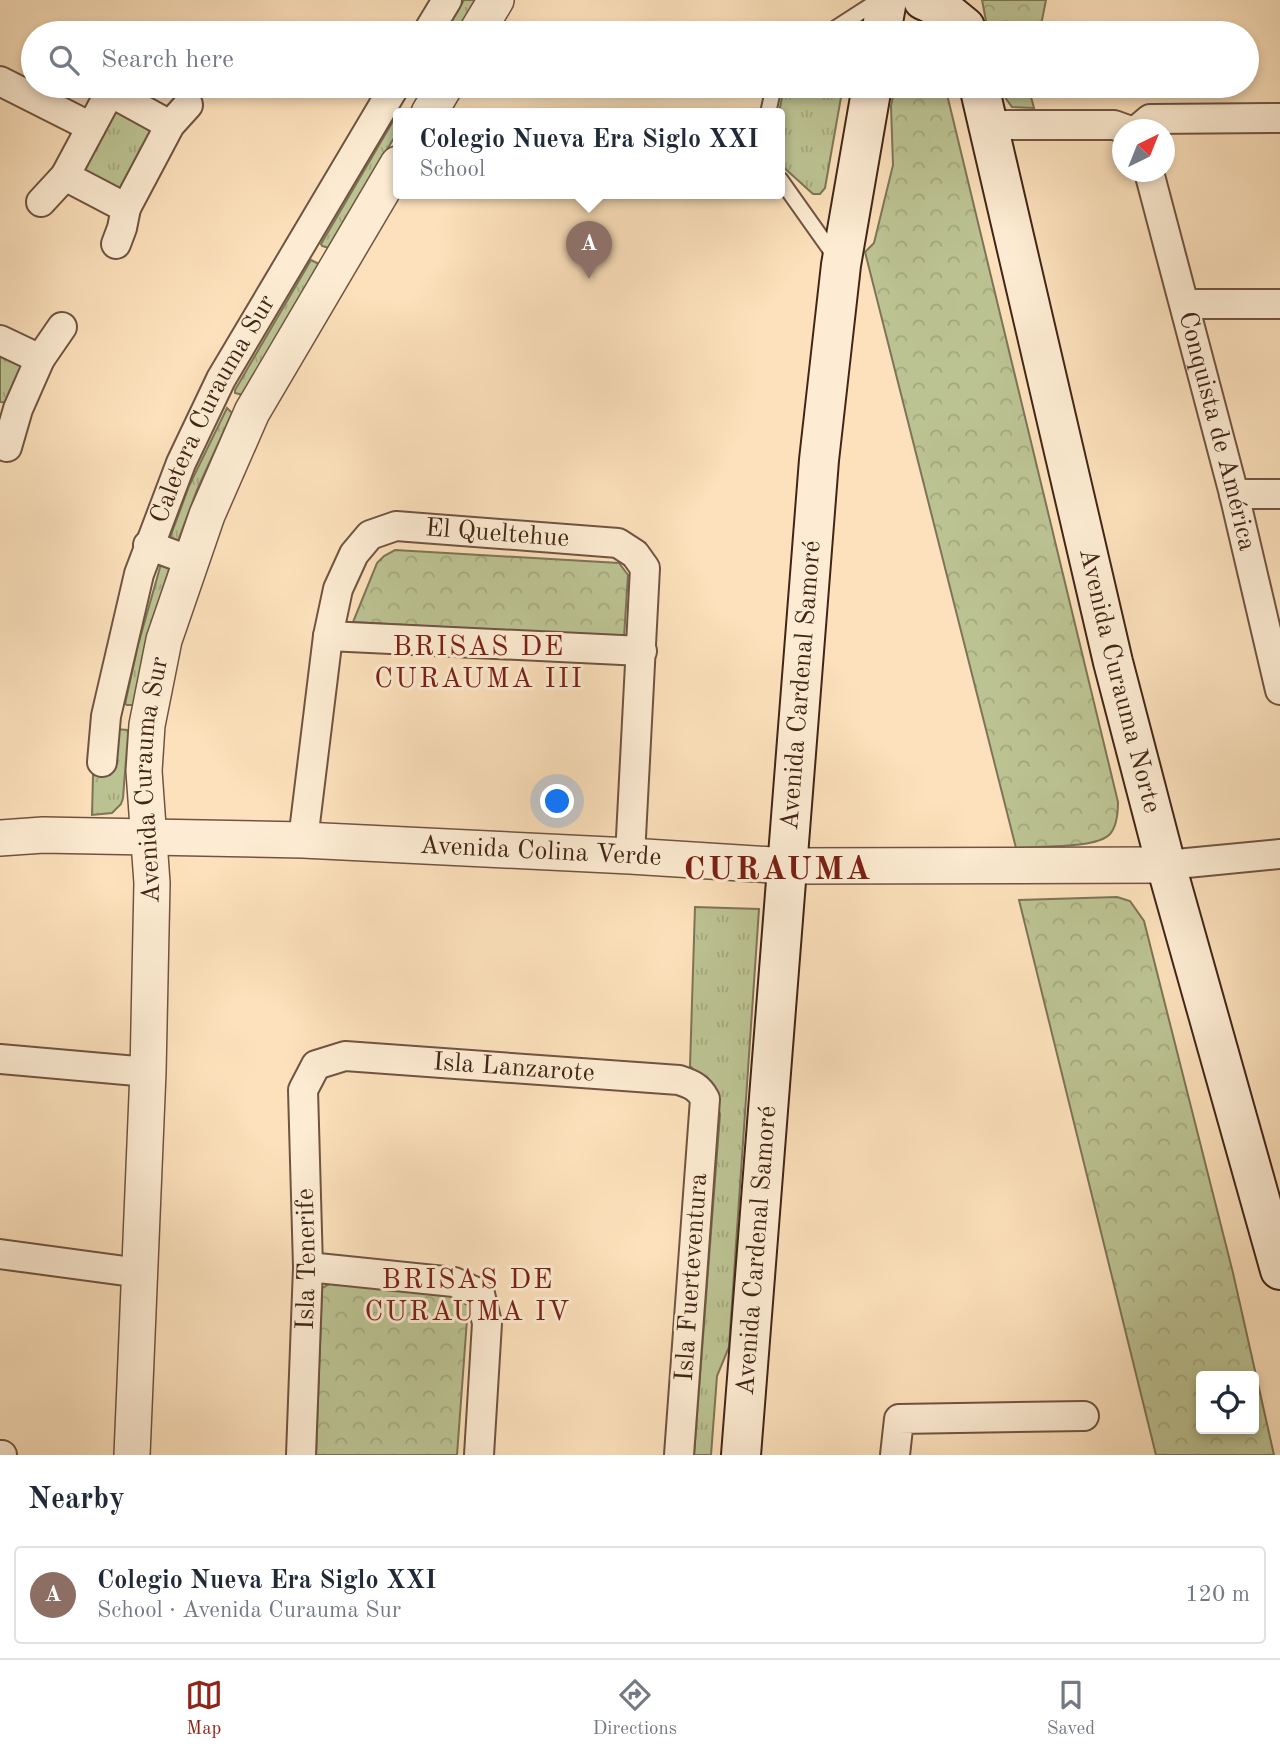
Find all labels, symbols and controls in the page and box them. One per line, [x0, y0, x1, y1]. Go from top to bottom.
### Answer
search box [21, 21, 1259, 98]
icon: search [45, 41, 83, 79]
text: Search here [101, 47, 234, 73]
popup [393, 108, 785, 199]
north arrow [1112, 119, 1175, 182]
text: Colegio Nueva Era Siglo XXI [419, 127, 759, 153]
text: School [419, 158, 485, 181]
pin: A [566, 221, 612, 279]
street label: Caletera Curauma Sur [146, 290, 281, 527]
street label: Conquista de América [1173, 309, 1260, 554]
street label: El Queltehue [424, 515, 570, 552]
street label: Avenida Cardenal Samoré [777, 540, 826, 831]
street label: Avenida Curauma Norte [1074, 546, 1165, 816]
district label: BRISAS DE CURAUMA III [374, 634, 584, 694]
street label: Avenida Curauma Sur [131, 654, 173, 904]
your location [540, 784, 574, 818]
street label: Avenida Colina Verde [419, 833, 662, 871]
district label: CURAUMA [684, 854, 872, 887]
street label: Isla Lanzarote [432, 1049, 596, 1087]
street label: Avenida Cardenal Samoré [733, 1105, 781, 1396]
street label: Isla Fuerteventura [672, 1172, 712, 1382]
street label: Isla Tenerife [293, 1188, 321, 1330]
district label: BRISAS DE CURAUMA IV [365, 1267, 572, 1327]
map controls [1196, 1371, 1259, 1434]
button: locate [1196, 1371, 1259, 1434]
text: Nearby [28, 1485, 125, 1515]
text: Colegio Nueva Era Siglo XXI [97, 1568, 436, 1594]
text: A [44, 1583, 62, 1606]
text: 120 m [1185, 1583, 1250, 1606]
text: School · Avenida Curauma Sur [97, 1599, 401, 1622]
tab: Map [185, 1676, 223, 1741]
tab: Directions [593, 1676, 677, 1741]
tab: Saved [1047, 1676, 1095, 1741]

